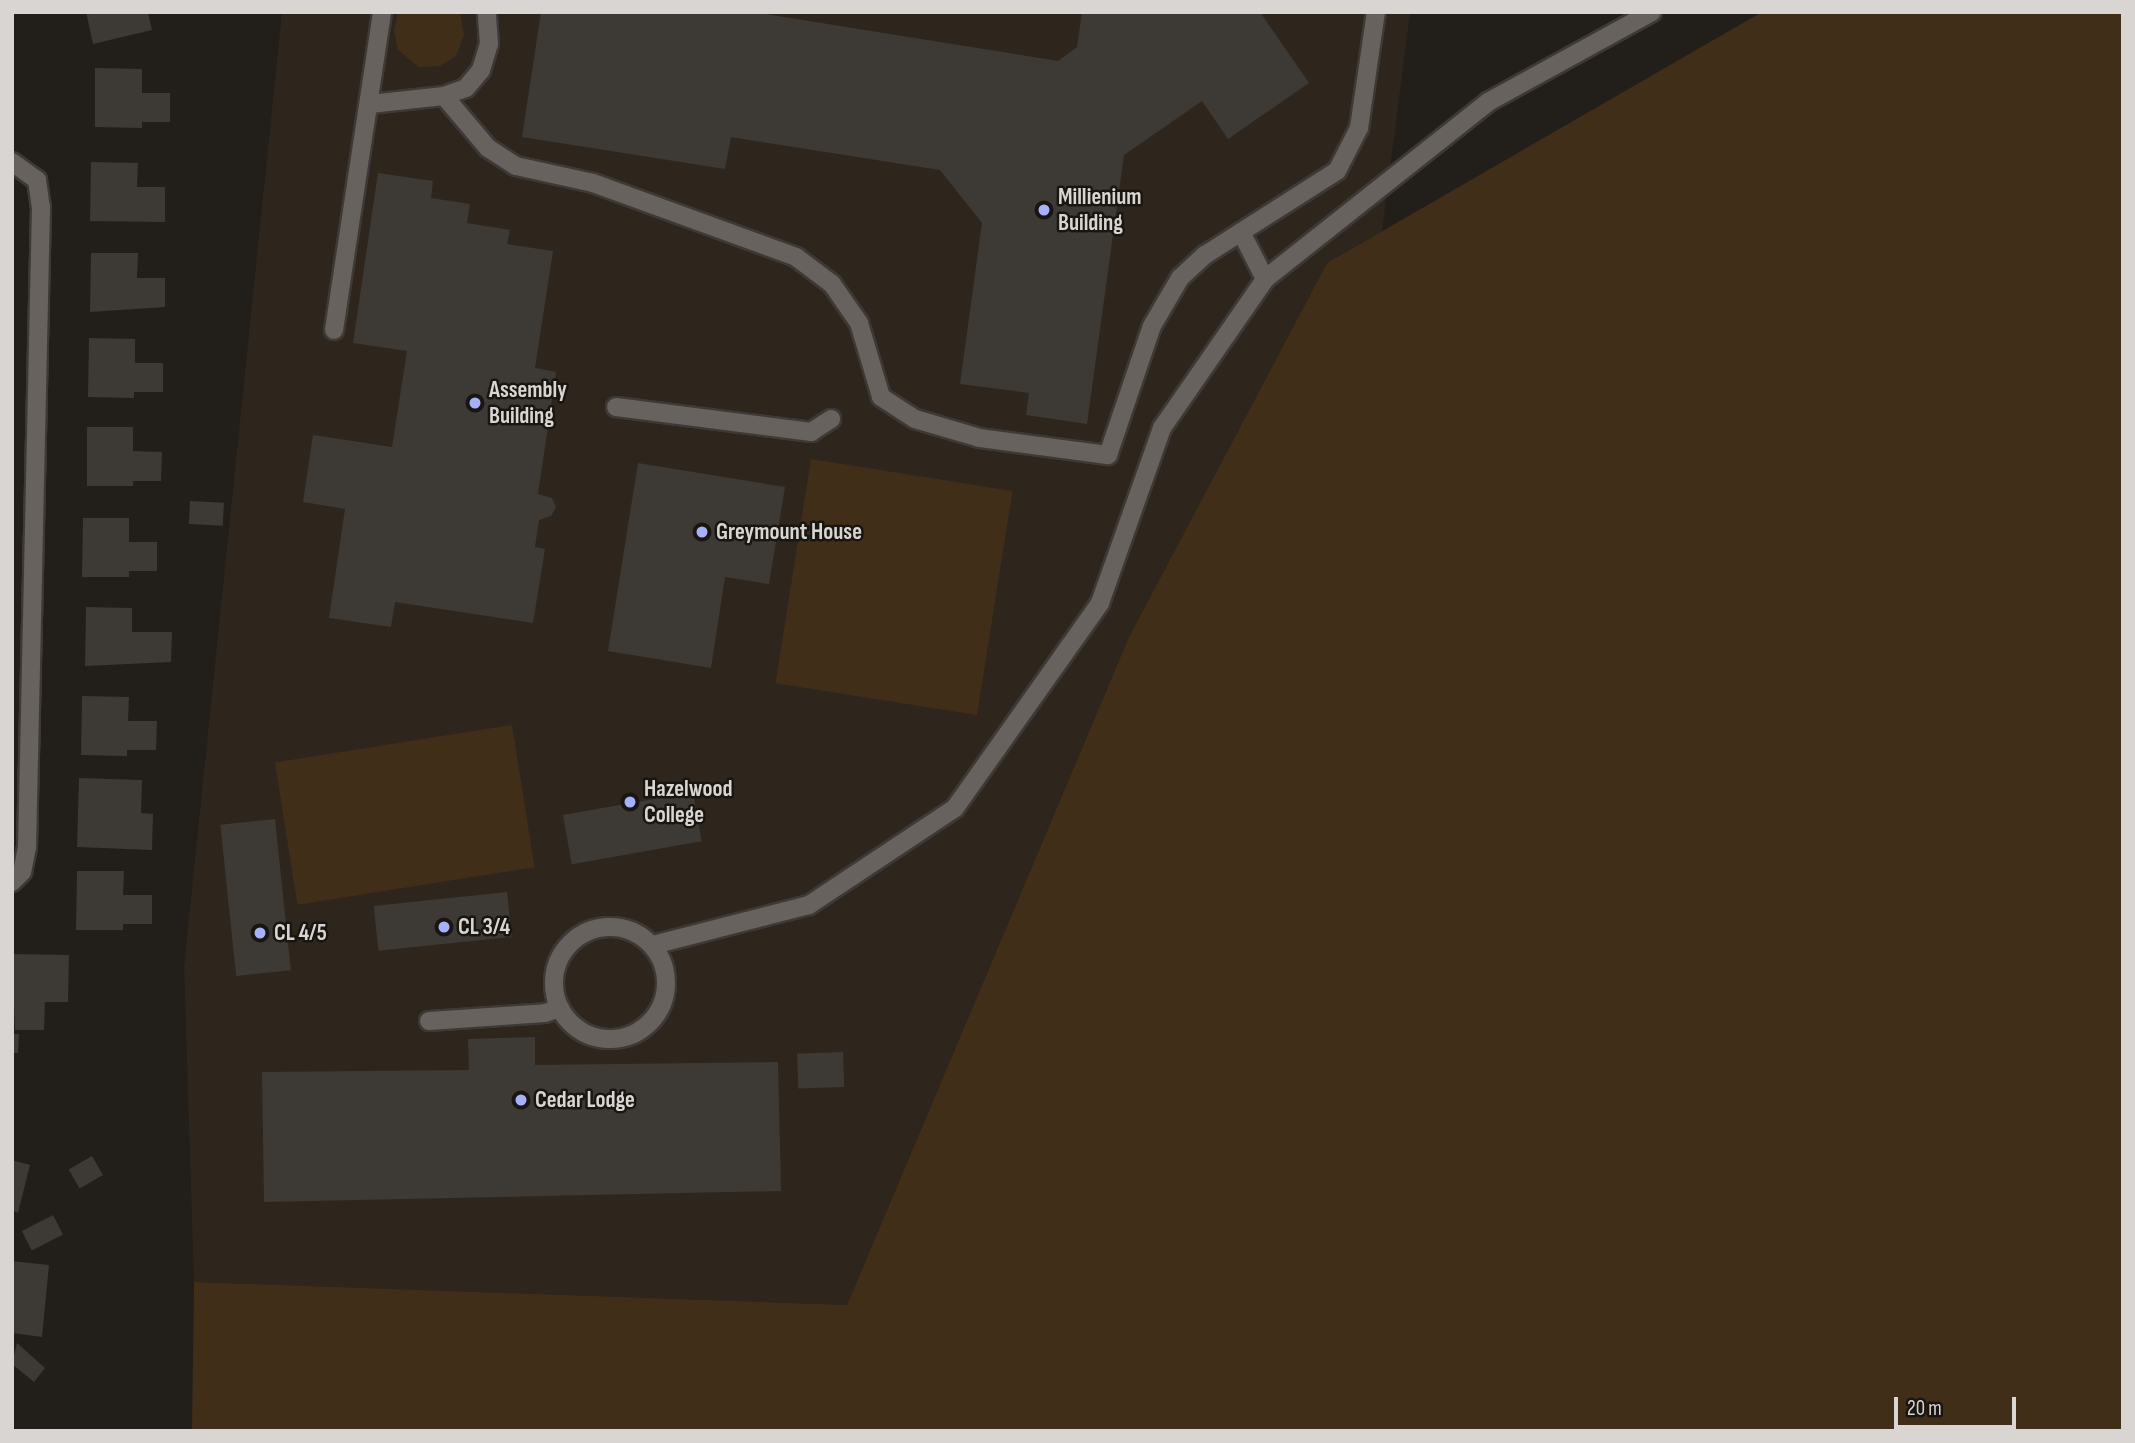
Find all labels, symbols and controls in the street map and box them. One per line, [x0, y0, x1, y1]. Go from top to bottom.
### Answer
place label: Millienium Building [1058, 183, 1142, 237]
marker: Millienium Building [1036, 202, 1052, 218]
place label: Assembly Building [489, 376, 567, 430]
marker: Assembly Building [467, 395, 483, 411]
place label: Greymount House [716, 518, 862, 546]
marker: Greymount House [694, 524, 710, 540]
place label: Hazelwood College [644, 775, 732, 829]
marker: Hazelwood College [622, 794, 638, 810]
place label: CL 3/4 [458, 913, 510, 941]
place label: CL 4/5 [274, 919, 327, 947]
marker: CL 3/4 [436, 919, 452, 935]
marker: CL 4/5 [252, 925, 268, 941]
place label: Cedar Lodge [535, 1086, 635, 1114]
marker: Cedar Lodge [513, 1092, 529, 1108]
scale bar [1897, 1384, 2020, 1428]
text: 20 m [1907, 1396, 1942, 1421]

